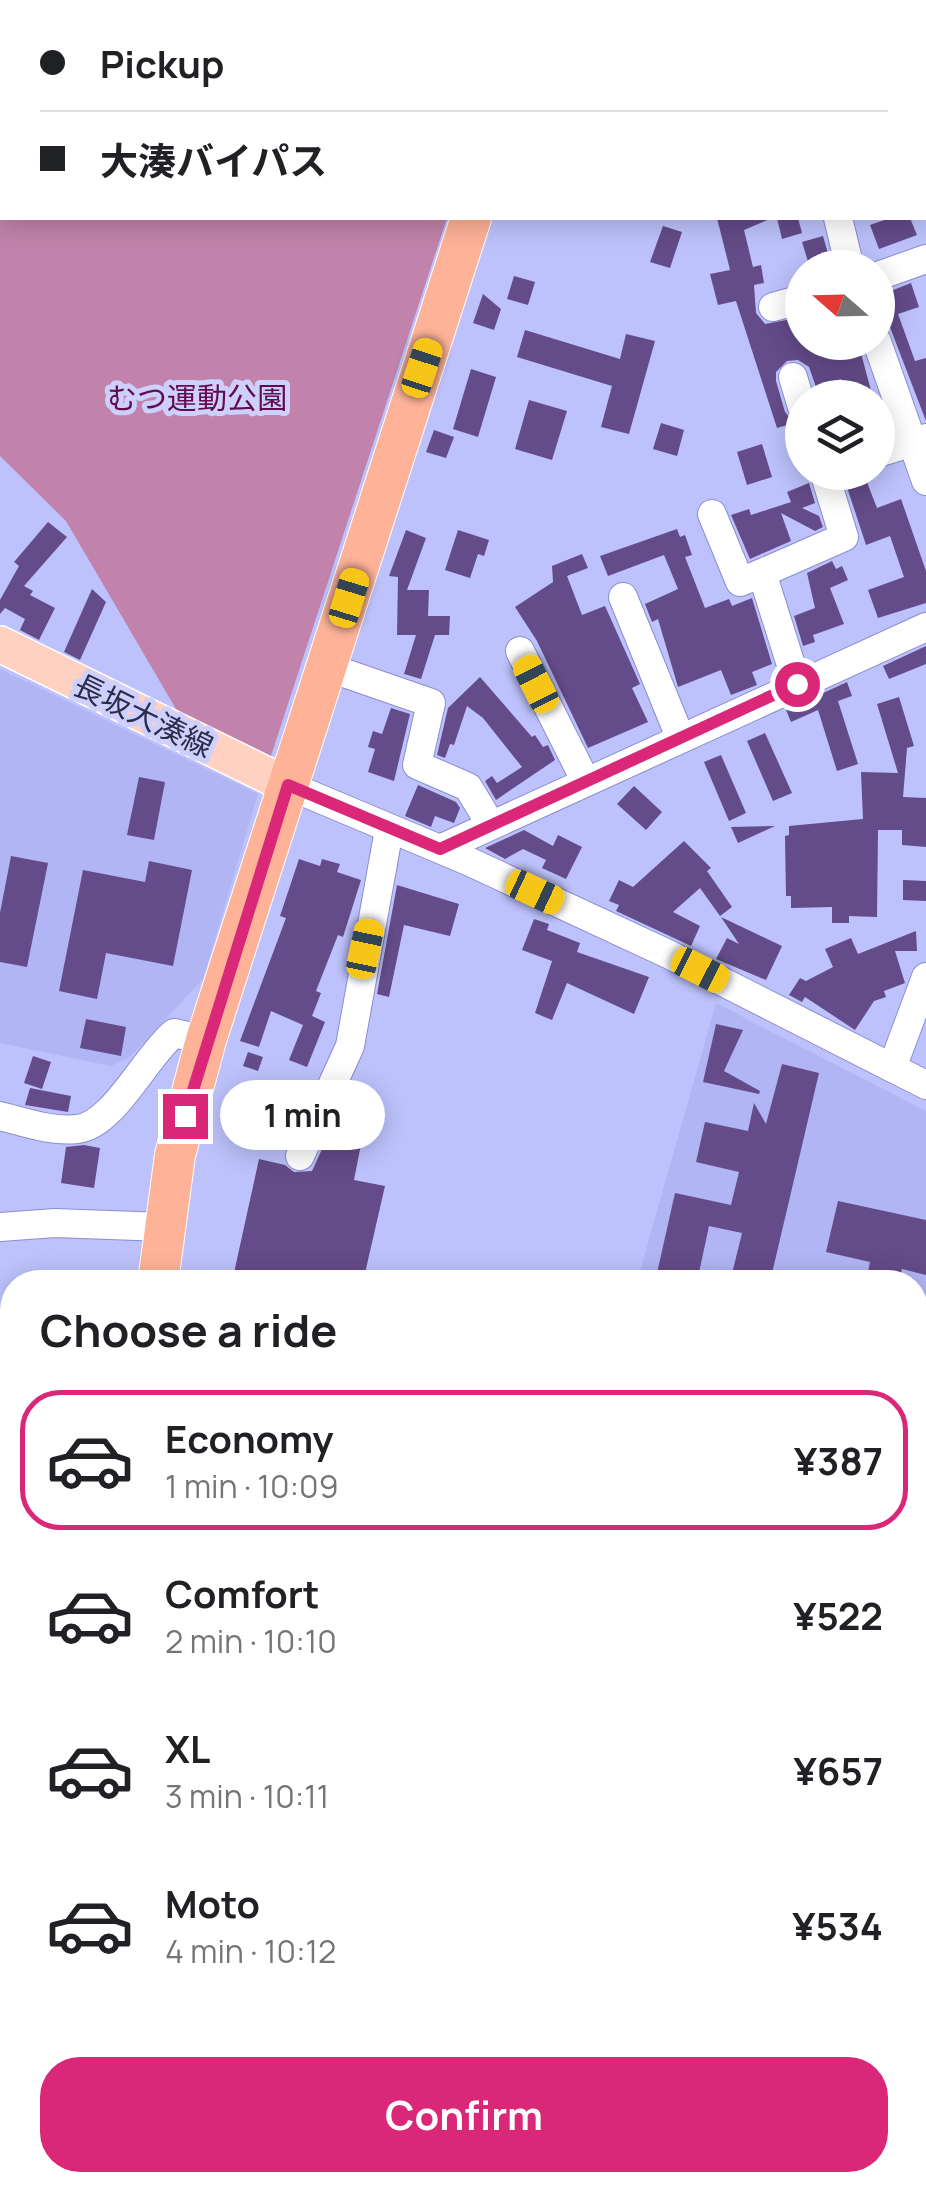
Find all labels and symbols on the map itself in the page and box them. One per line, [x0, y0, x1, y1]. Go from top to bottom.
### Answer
north arrow [785, 250, 895, 360]
car [398, 335, 446, 401]
park label: むつ運動公園 [107, 377, 287, 418]
car [326, 565, 372, 631]
car [509, 650, 563, 718]
route start [775, 662, 820, 707]
street label: 長坂大湊線 [68, 664, 220, 766]
car [501, 866, 569, 918]
car [344, 917, 386, 981]
car [666, 943, 734, 997]
callout: 1 min [220, 1081, 385, 1151]
route end [163, 1094, 208, 1139]

